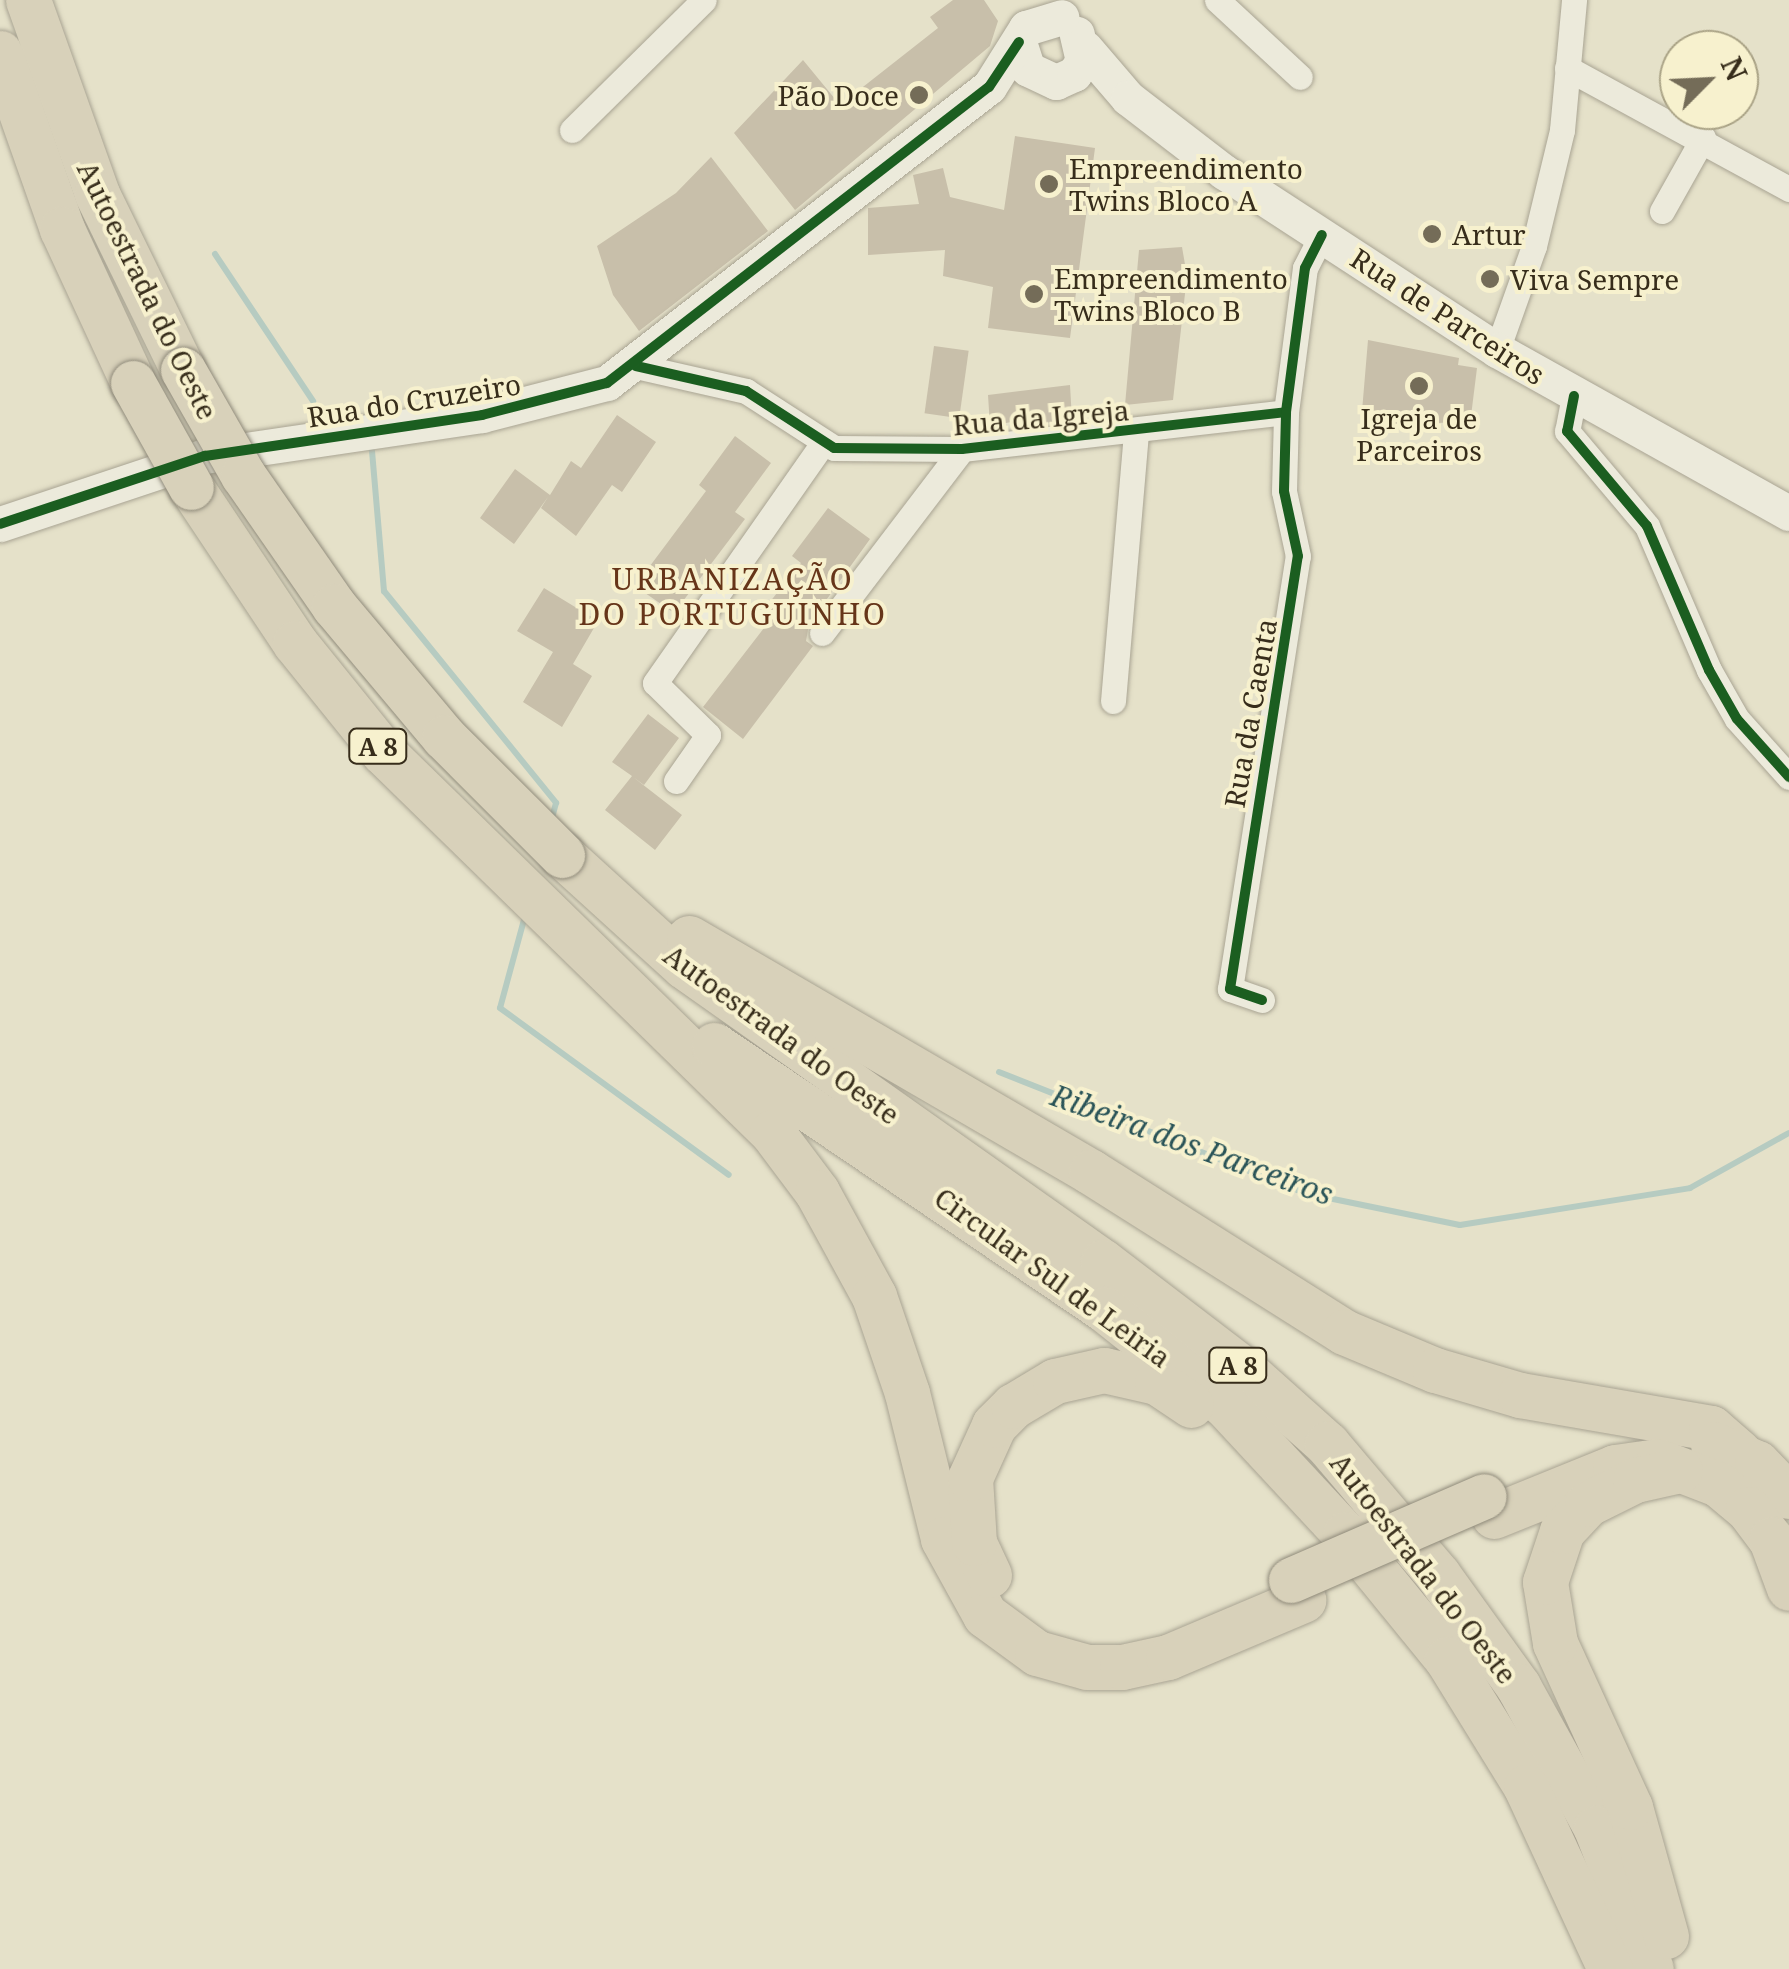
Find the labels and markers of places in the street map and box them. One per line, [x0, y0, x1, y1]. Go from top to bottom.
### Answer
place label: Pão Doce [778, 78, 899, 112]
marker: Pão Doce [908, 84, 930, 106]
place label: Empreendimento Twins Bloco A [1069, 151, 1303, 217]
marker: Empreendimento Twins Bloco A [1038, 173, 1060, 195]
place label: Artur [1452, 217, 1526, 251]
marker: Artur [1421, 223, 1443, 245]
place label: Empreendimento Twins Bloco B [1054, 261, 1288, 327]
place label: Viva Sempre [1510, 262, 1679, 296]
marker: Viva Sempre [1479, 268, 1501, 290]
marker: Empreendimento Twins Bloco B [1023, 283, 1045, 305]
marker: Igreja de Parceiros [1408, 375, 1430, 397]
place label: Igreja de Parceiros [1356, 401, 1482, 467]

